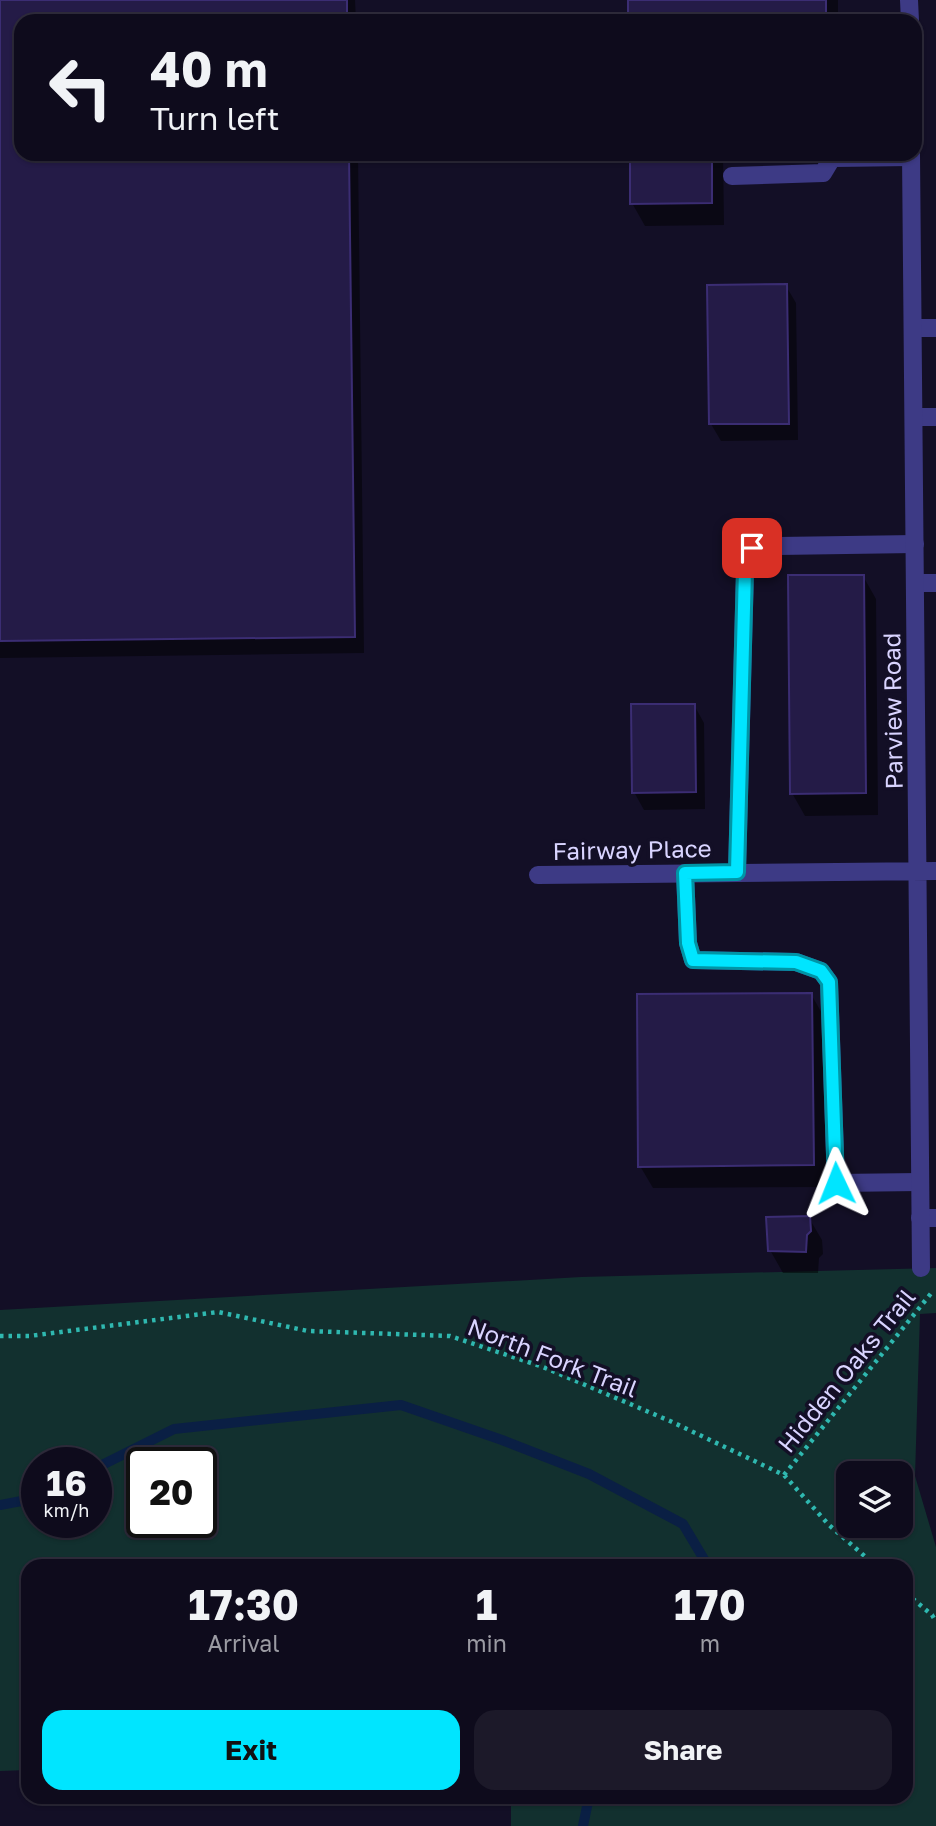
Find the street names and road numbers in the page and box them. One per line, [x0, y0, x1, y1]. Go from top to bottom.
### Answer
street label: Parview Road [876, 632, 908, 790]
street label: Fairway Place [552, 833, 712, 865]
street label: Hidden Oaks Trail [771, 1282, 921, 1458]
street label: North Fork Trail [464, 1311, 642, 1403]

